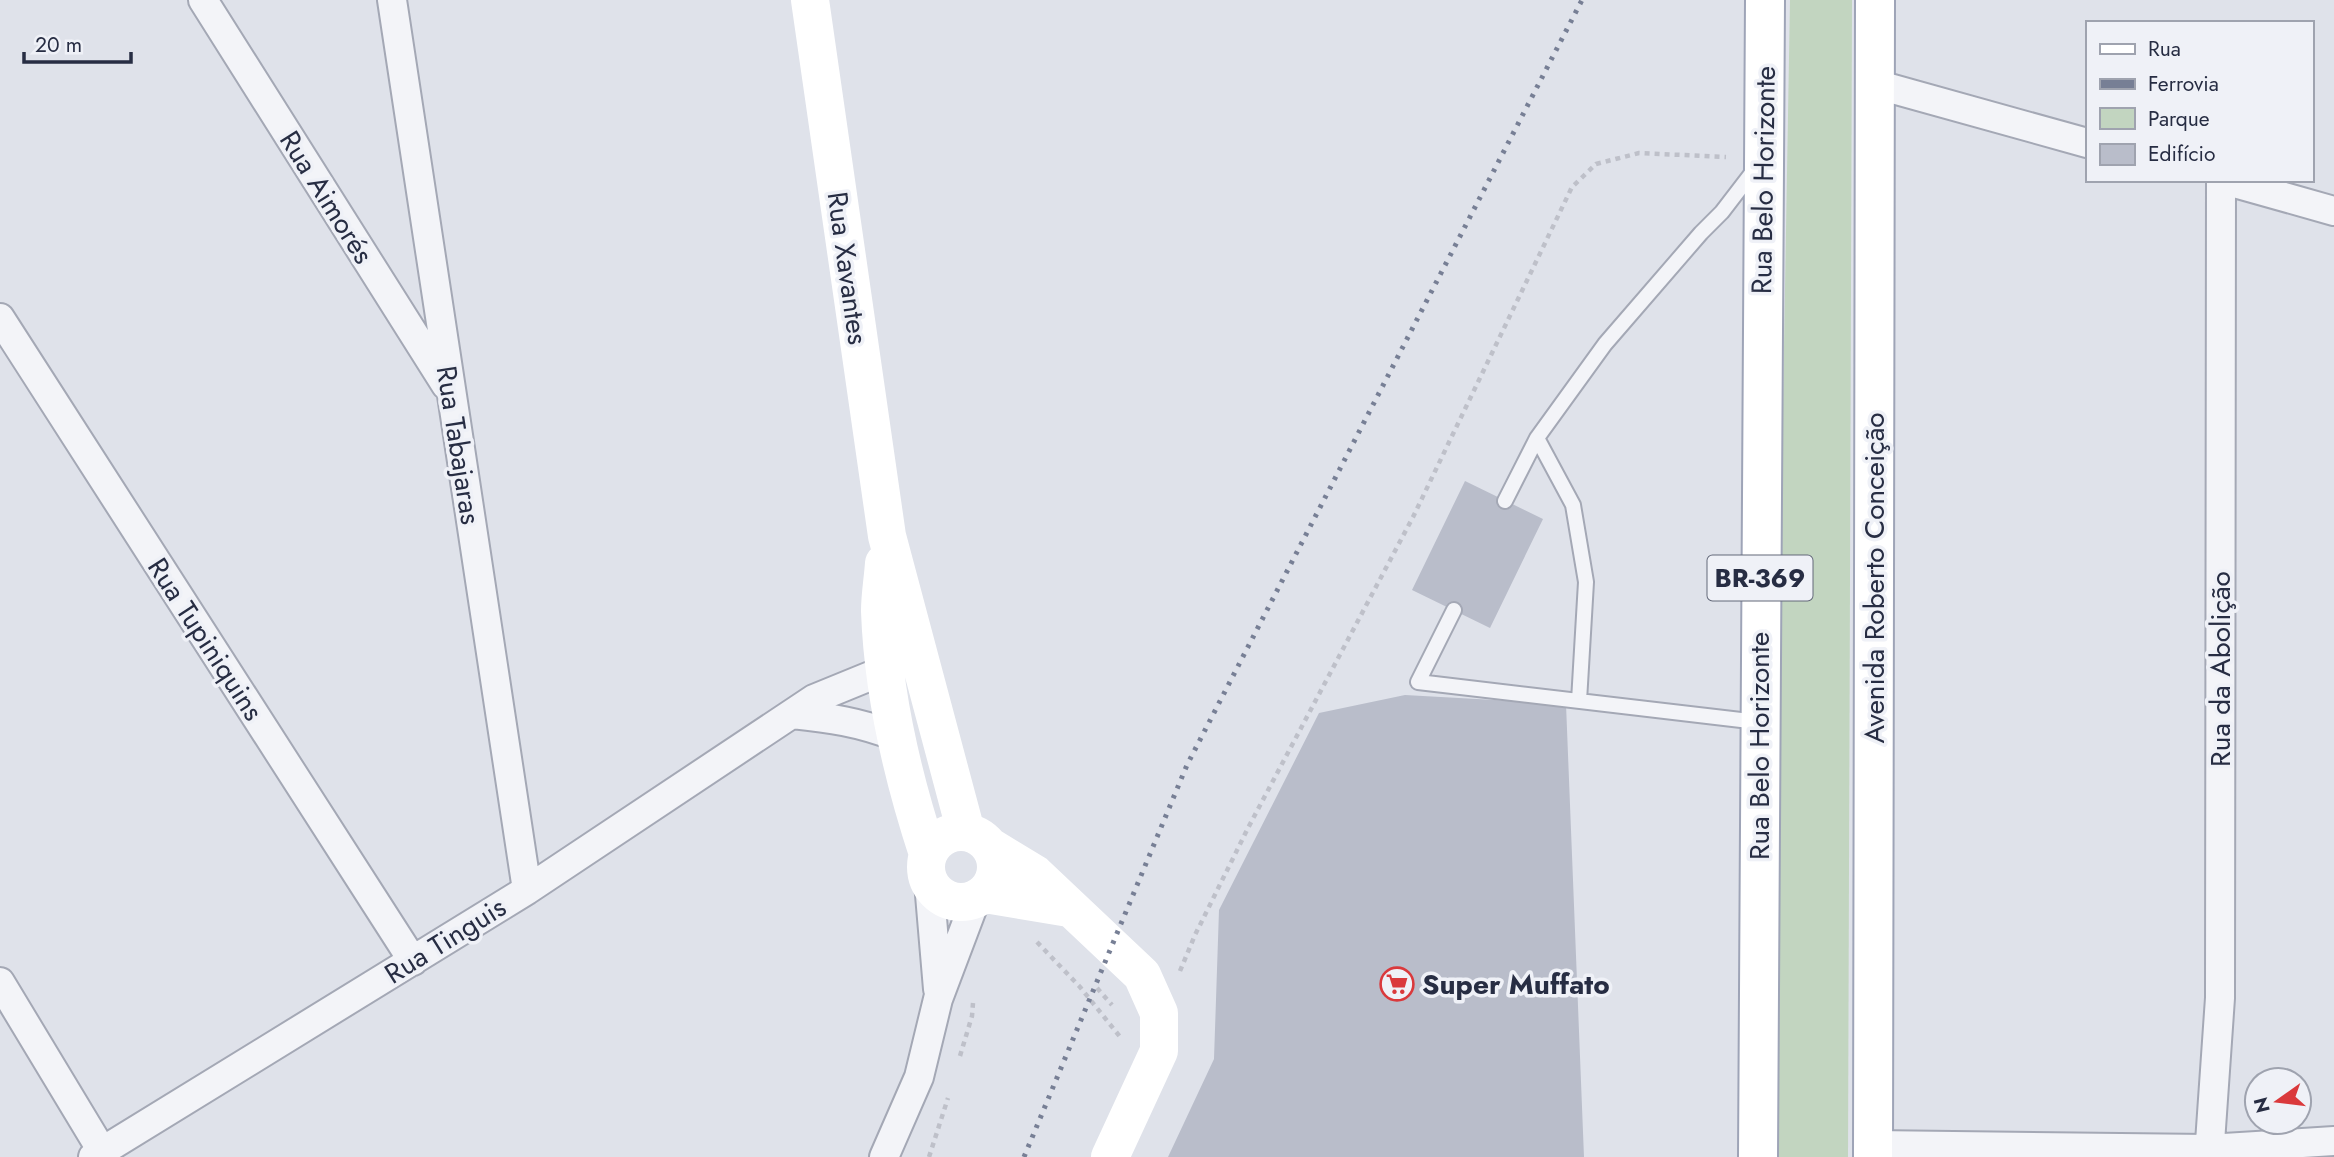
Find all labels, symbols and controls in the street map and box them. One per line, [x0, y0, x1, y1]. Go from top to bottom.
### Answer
scale bar [24, 21, 131, 65]
legend [2086, 21, 2313, 182]
text: 20 m [35, 30, 82, 60]
text: Rua [2148, 34, 2181, 64]
street label: Rua Belo Horizonte [1741, 66, 1786, 294]
text: Ferrovia [2148, 69, 2219, 99]
text: Parque [2148, 104, 2210, 134]
street label: Rua Aimorés [269, 123, 384, 272]
text: Edifício [2148, 139, 2215, 169]
street label: Rua Xavantes [816, 189, 879, 347]
street label: Rua Tabajaras [426, 363, 491, 527]
street label: Avenida Roberto Conceição [1854, 412, 1895, 744]
street label: Rua Tupiniquins [137, 550, 274, 729]
road number: BR-369 [1708, 556, 1812, 600]
street label: Rua da Abolição [2200, 571, 2241, 767]
street label: Rua Belo Horizonte [1739, 632, 1780, 860]
street label: Rua Tinguis [377, 887, 514, 994]
place label: Super Muffato [1422, 964, 1610, 1005]
supermarket icon: Super Muffato [1378, 965, 1416, 1003]
north arrow [2243, 1066, 2313, 1136]
text: N [2247, 1094, 2277, 1116]

